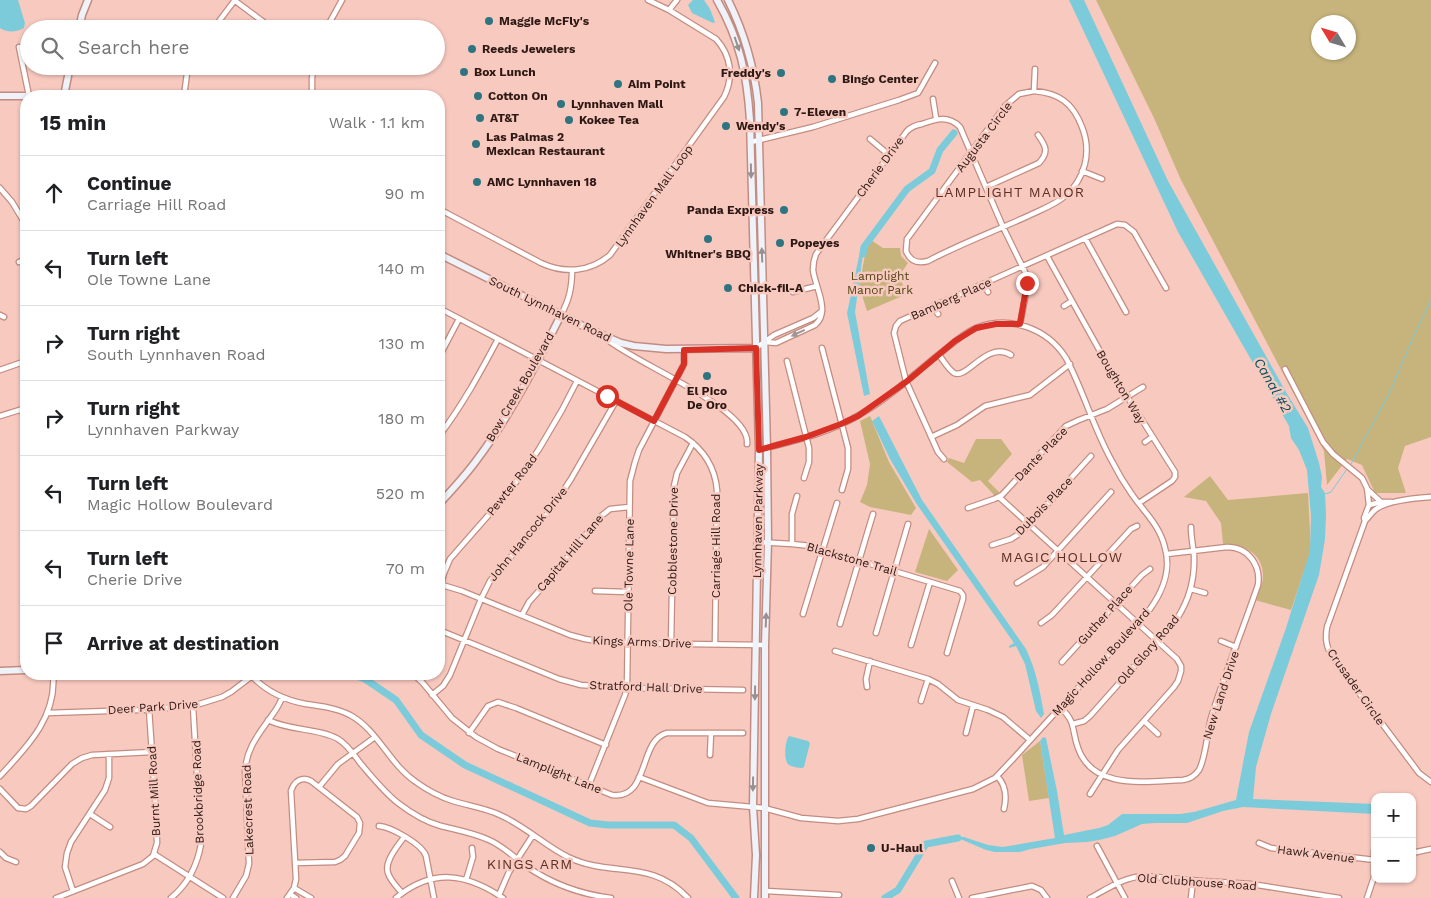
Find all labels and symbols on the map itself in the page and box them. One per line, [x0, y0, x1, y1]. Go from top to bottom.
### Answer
place label: Maggie McFly's [499, 14, 590, 28]
marker: Maggie McFly's [483, 15, 495, 27]
north arrow [1311, 15, 1356, 60]
one-way arrow [734, 37, 741, 52]
place label: Reeds Jewelers [482, 42, 576, 56]
marker: Reeds Jewelers [466, 43, 478, 55]
place label: Box Lunch [474, 65, 536, 79]
marker: Box Lunch [458, 66, 470, 78]
place label: Freddy's [721, 66, 772, 80]
marker: Freddy's [775, 67, 787, 79]
place label: Bingo Center [842, 72, 919, 86]
marker: Bingo Center [826, 73, 838, 85]
place label: Aim Point [628, 77, 686, 91]
marker: Aim Point [612, 78, 624, 90]
place label: Cotton On [488, 89, 548, 103]
marker: Cotton On [472, 90, 484, 102]
place label: Lynnhaven Mall [571, 97, 663, 111]
marker: Lynnhaven Mall [555, 98, 567, 110]
street label: Augusta Circle [953, 99, 1015, 175]
place label: 7-Eleven [794, 105, 846, 119]
marker: 7-Eleven [778, 106, 790, 118]
place label: AT&T [490, 111, 519, 125]
marker: AT&T [474, 112, 486, 124]
place label: Kokee Tea [579, 113, 639, 127]
marker: Kokee Tea [563, 114, 575, 126]
place label: Wendy's [736, 119, 786, 133]
marker: Wendy's [720, 120, 732, 132]
place label: Las Palmas 2 Mexican Restaurant [486, 130, 605, 158]
street label: Cherie Drive [853, 134, 907, 200]
marker: Las Palmas 2 Mexican Restaurant [470, 138, 482, 150]
street label: Lynnhaven Mall Loop [612, 142, 696, 250]
one-way arrow [747, 164, 755, 180]
place label: AMC Lynnhaven 18 [487, 175, 597, 189]
marker: AMC Lynnhaven 18 [471, 176, 483, 188]
district label: LAMPLIGHT MANOR [935, 184, 1085, 200]
place label: Panda Express [687, 203, 775, 217]
marker: Panda Express [778, 204, 790, 216]
marker: Whitner's BBQ [702, 233, 714, 245]
place label: Popeyes [790, 236, 840, 250]
marker: Popeyes [774, 237, 786, 249]
place label: Whitner's BBQ [665, 247, 751, 261]
one-way arrow [758, 247, 766, 263]
park label: Lamplight Manor Park [847, 269, 913, 297]
route end [1016, 272, 1039, 295]
street label: South Lynnhaven Road [487, 273, 613, 345]
street label: Bamberg Place [908, 275, 994, 323]
place label: Chick-fil-A [738, 281, 804, 295]
marker: Chick-fil-A [722, 282, 734, 294]
one-way arrow [791, 329, 805, 337]
street label: Bow Creek Boulevard [483, 330, 557, 444]
street label: Boughton Way [1094, 348, 1149, 427]
water label: Canal #2 [1251, 355, 1295, 415]
marker: El Pico De Oro [701, 370, 713, 382]
place label: El Pico De Oro [687, 384, 727, 412]
route start [596, 385, 619, 408]
street label: Dante Place [1012, 424, 1070, 484]
street label: Pewter Road [484, 452, 540, 518]
street label: Lynnhaven Parkway [750, 463, 766, 578]
street label: Dubois Place [1013, 474, 1075, 538]
street label: John Hancock Drive [486, 484, 570, 584]
street label: Cobblestone Drive [665, 487, 681, 595]
street label: Carriage Hill Road [709, 494, 723, 598]
street label: Capital Hill Lane [534, 512, 606, 594]
street label: Ole Towne Lane [621, 518, 637, 612]
street label: Blackstone Trail [805, 539, 899, 579]
district label: MAGIC HOLLOW [1001, 549, 1123, 565]
street label: Guther Place [1074, 582, 1136, 648]
street label: Magic Hollow Boulevard [1049, 605, 1153, 719]
one-way arrow [762, 612, 770, 628]
street label: Old Glory Road [1114, 612, 1182, 688]
street label: Kings Arms Drive [592, 633, 692, 651]
street label: Crusader Circle [1324, 646, 1388, 728]
street label: New Land Drive [1200, 649, 1242, 741]
street label: Stratford Hall Drive [589, 678, 703, 696]
one-way arrow [751, 685, 759, 701]
street label: Deer Park Drive [107, 697, 199, 717]
street label: Brookbridge Road [189, 740, 207, 844]
street label: Burnt Mill Road [145, 746, 163, 836]
street label: Lamplight Lane [514, 749, 604, 797]
street label: Lakecrest Road [239, 764, 257, 856]
one-way arrow [749, 776, 757, 792]
place label: U-Haul [881, 841, 923, 855]
marker: U-Haul [865, 842, 877, 854]
street label: Hawk Avenue [1276, 842, 1356, 866]
district label: KINGS ARM [487, 856, 573, 872]
street label: Old Clubhouse Road [1137, 871, 1257, 893]

